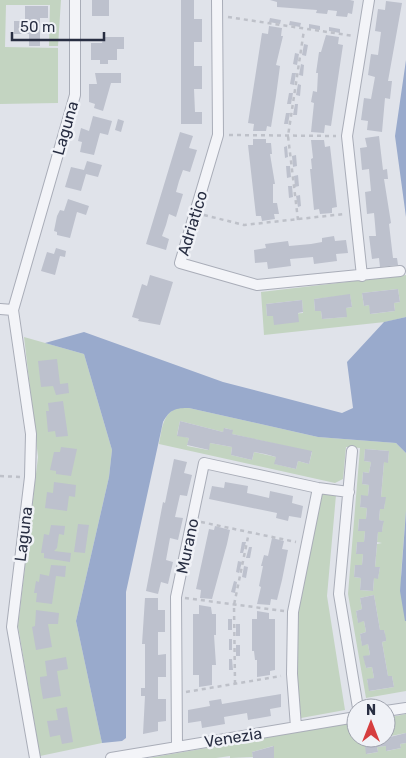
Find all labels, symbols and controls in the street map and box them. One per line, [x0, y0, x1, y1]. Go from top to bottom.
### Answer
scale bar [12, 10, 105, 42]
text: 50 m [20, 18, 55, 36]
street label: Laguna [49, 99, 82, 157]
street label: Adriatico [174, 188, 211, 258]
street label: Laguna [11, 505, 36, 563]
street label: Murano [172, 517, 203, 575]
north arrow [346, 698, 396, 748]
text: N [366, 702, 376, 719]
street label: Venezia [203, 724, 263, 751]

